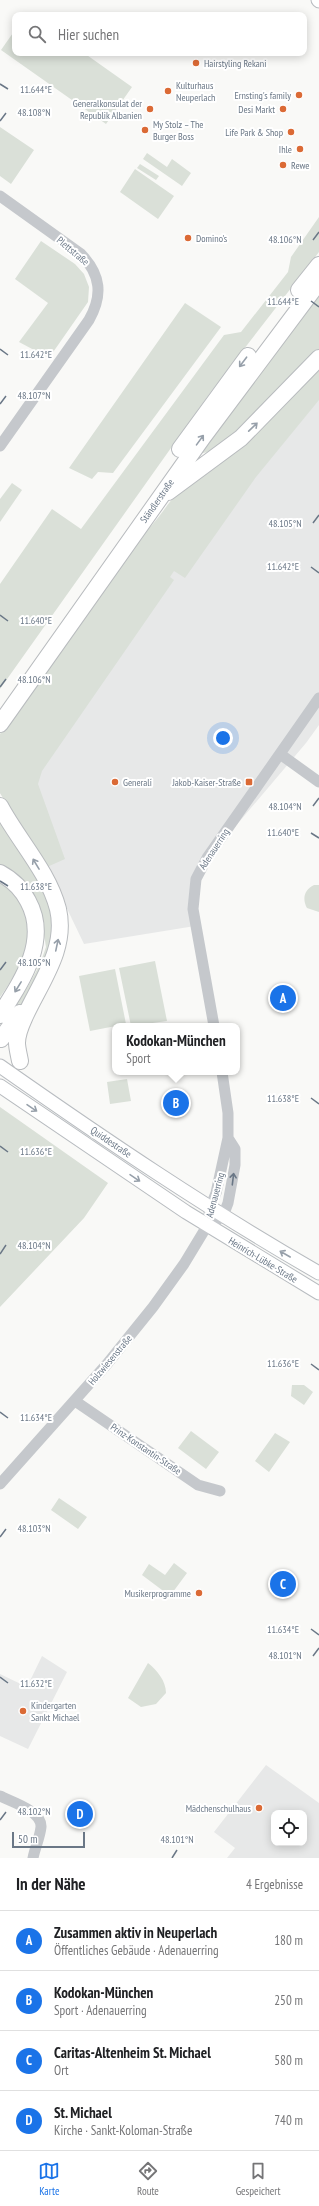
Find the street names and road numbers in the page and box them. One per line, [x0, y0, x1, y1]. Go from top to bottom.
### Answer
street label: Plettstraße [54, 234, 92, 268]
street label: Ständlerstraße [137, 476, 177, 526]
street label: Adenauerring [196, 826, 232, 872]
street label: Quiddestraße [88, 1124, 134, 1160]
street label: Adenauerring [203, 1171, 227, 1219]
street label: Heinrich-Lübke-Straße [226, 1234, 300, 1286]
street label: Holzwiesenstraße [85, 1332, 135, 1388]
street label: Prinz-Konstantin-Straße [108, 1421, 184, 1477]

